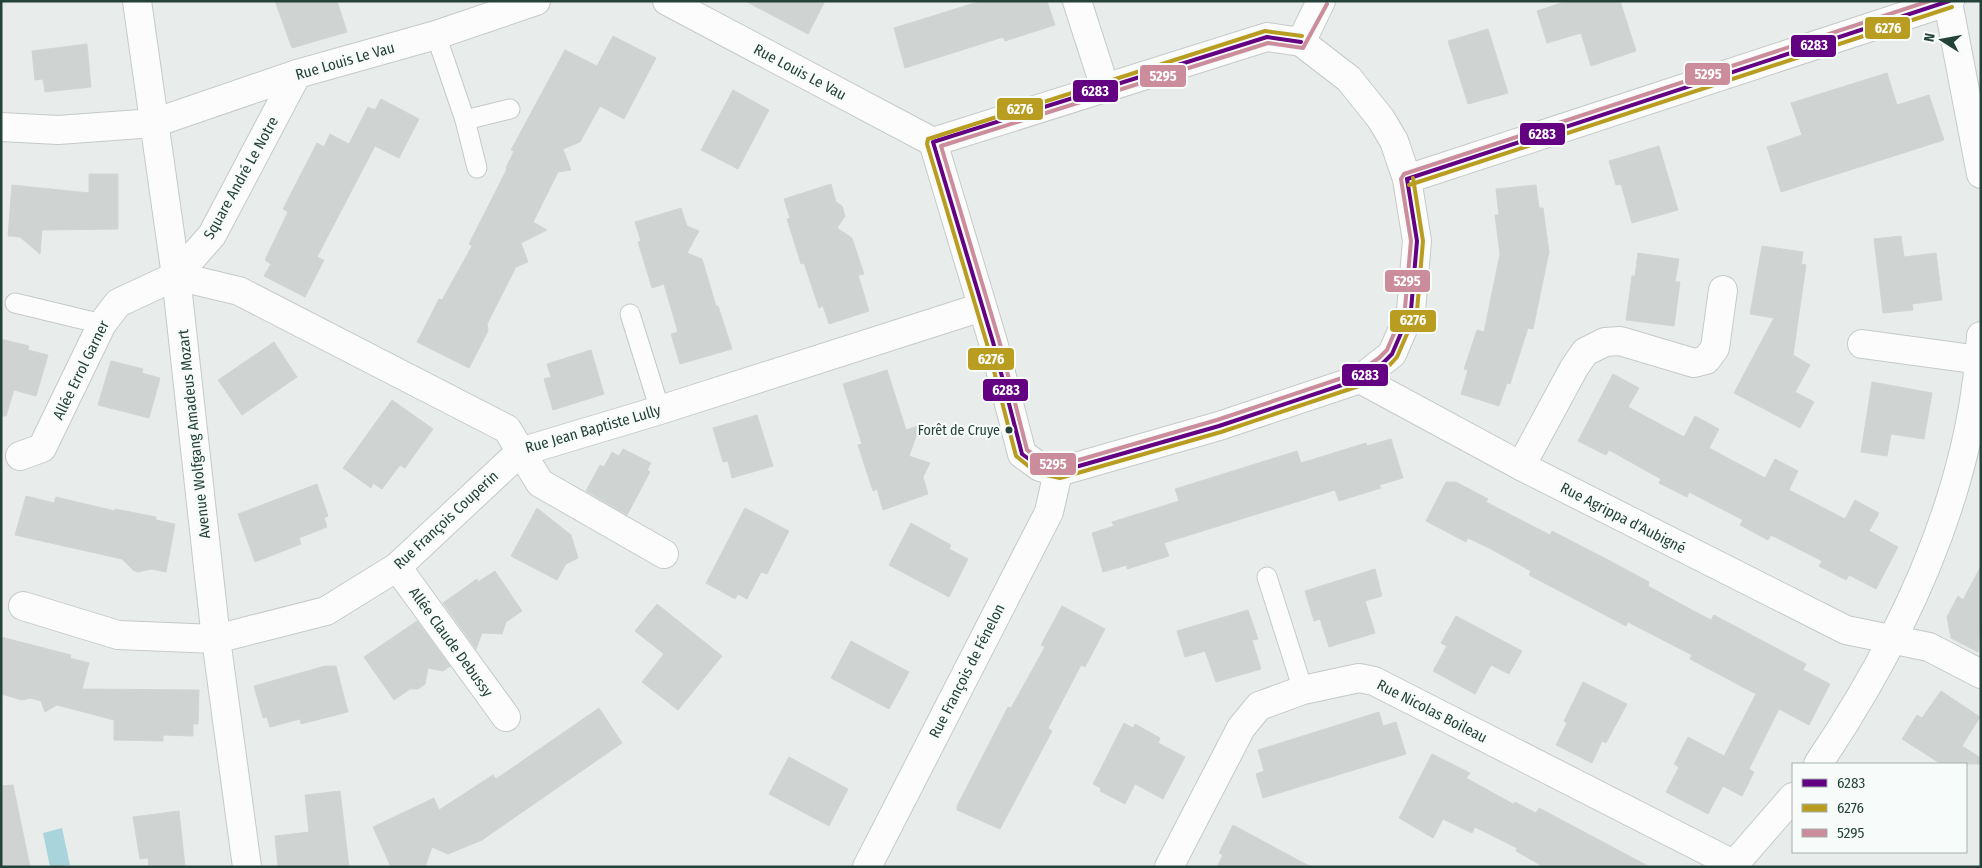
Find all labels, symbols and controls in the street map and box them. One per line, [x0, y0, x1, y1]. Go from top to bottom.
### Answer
north arrow [1917, 15, 1967, 65]
line badge: 6276 [1864, 16, 1911, 40]
text: 6276 [1875, 20, 1901, 37]
text: N [1921, 32, 1939, 43]
line badge: 6283 [1790, 34, 1837, 58]
text: 6283 [1800, 37, 1828, 54]
street label: Rue Louis Le Vau [293, 38, 397, 84]
street label: Rue Louis Le Vau [751, 40, 849, 104]
line badge: 5295 [1684, 62, 1731, 86]
line badge: 5295 [1139, 64, 1187, 88]
text: 5295 [1694, 66, 1722, 83]
text: 5295 [1149, 68, 1177, 85]
line badge: 6283 [1072, 79, 1119, 103]
text: 6283 [1081, 83, 1109, 100]
line badge: 6276 [996, 97, 1044, 121]
text: 6276 [1007, 101, 1033, 118]
street label: Square André Le Notre [200, 114, 282, 242]
line badge: 6283 [1519, 122, 1566, 146]
text: 6283 [1528, 126, 1556, 143]
line badge: 5295 [1384, 269, 1431, 293]
text: 5295 [1393, 273, 1421, 290]
line badge: 6276 [1389, 309, 1437, 333]
text: 6276 [1400, 312, 1426, 329]
street label: Allée Errol Garner [49, 317, 113, 423]
street label: Avenue Wolfgang Amadeus Mozart [174, 328, 214, 540]
line badge: 6276 [967, 347, 1015, 371]
text: 6276 [978, 351, 1004, 368]
line badge: 6283 [1341, 363, 1389, 387]
text: 6283 [1351, 367, 1379, 384]
line badge: 6283 [982, 378, 1029, 402]
text: 6283 [992, 382, 1020, 399]
street label: Rue Jean Baptiste Lully [523, 401, 663, 457]
place label: Forêt de Cruye [918, 422, 1000, 439]
marker: Forêt de Cruye [1004, 425, 1014, 435]
line badge: 5295 [1029, 452, 1077, 476]
text: 5295 [1039, 456, 1067, 473]
street label: Rue François Couperin [390, 467, 502, 573]
street label: Rue Agrippa d'Aubigné [1557, 479, 1689, 557]
street label: Allée Claude Debussy [405, 584, 497, 700]
street label: Rue François de Fénelon [925, 601, 1009, 741]
street label: Rue Nicolas Boileau [1374, 675, 1490, 747]
legend [1792, 763, 1967, 853]
text: 6283 [1837, 774, 1865, 792]
text: 6276 [1837, 799, 1864, 817]
text: 5295 [1837, 824, 1865, 842]

